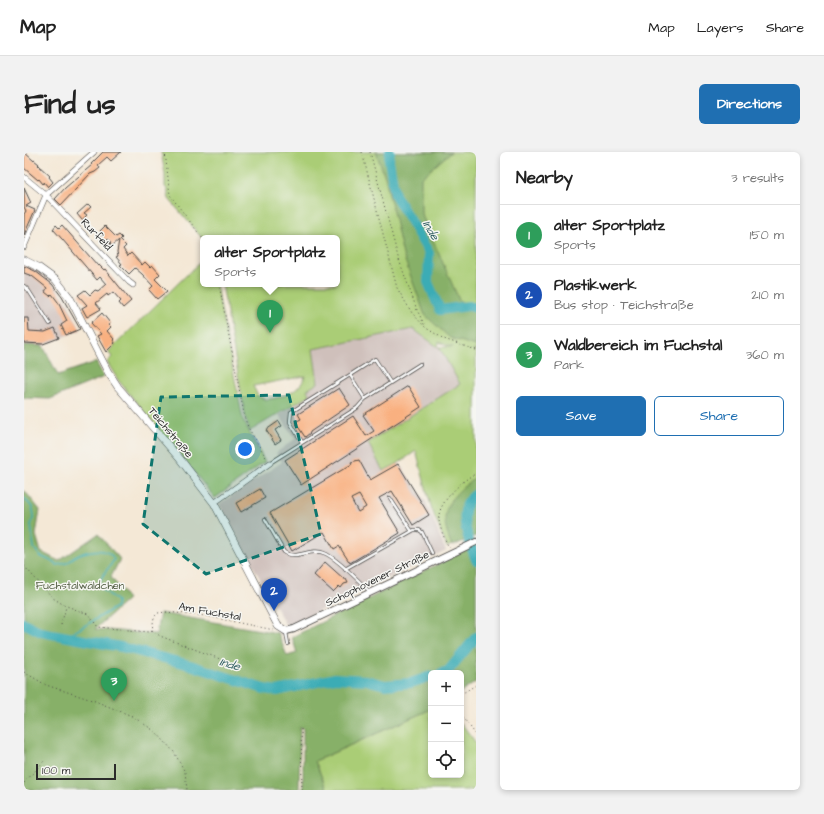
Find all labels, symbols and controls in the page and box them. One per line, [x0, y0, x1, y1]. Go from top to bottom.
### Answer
text: Map [20, 14, 56, 41]
text: Map [648, 18, 675, 38]
text: Layers [697, 18, 744, 38]
text: Share [766, 18, 804, 38]
button: Directions [699, 84, 800, 124]
text: Find us [24, 85, 115, 124]
text: Nearby [516, 166, 573, 190]
text: 3 results [731, 169, 784, 187]
street label: Rurfeld [78, 215, 116, 254]
text: alter Sportplatz [554, 215, 665, 236]
water label: Inde [418, 217, 443, 244]
text: 1 [528, 226, 530, 244]
text: 150 m [750, 226, 784, 244]
popup [200, 235, 340, 287]
text: Sports [554, 236, 596, 254]
text: alter Sportplatz [214, 242, 326, 263]
text: Sports [214, 263, 256, 281]
text: Plastikwerk [554, 275, 636, 296]
text: 2 [525, 286, 533, 304]
text: 210 m [751, 286, 784, 304]
text: Bus stop · Teichstraße [554, 296, 694, 314]
pin: 1 [257, 300, 283, 333]
text: Waldbereich im Fuchstal [554, 335, 722, 356]
text: 3 [526, 346, 532, 364]
text: 360 m [746, 346, 784, 364]
text: Park [554, 356, 584, 374]
button: Save [516, 396, 646, 436]
button: Share [654, 396, 784, 436]
street label: Teichstraße [145, 404, 196, 461]
your location [235, 439, 255, 459]
street label: Schophovener Straße [323, 547, 432, 610]
park label: Fuchstalwäldchen [36, 578, 125, 593]
pin: 2 [261, 578, 287, 611]
street label: Am Fuchstal [178, 599, 242, 624]
water label: Inde [218, 653, 243, 676]
pin: 3 [101, 668, 127, 701]
map controls [428, 670, 464, 778]
button: + [428, 670, 464, 706]
button: − [428, 706, 464, 742]
button: locate [428, 742, 464, 778]
scale bar [36, 762, 116, 781]
text: 100 m [42, 763, 70, 778]

